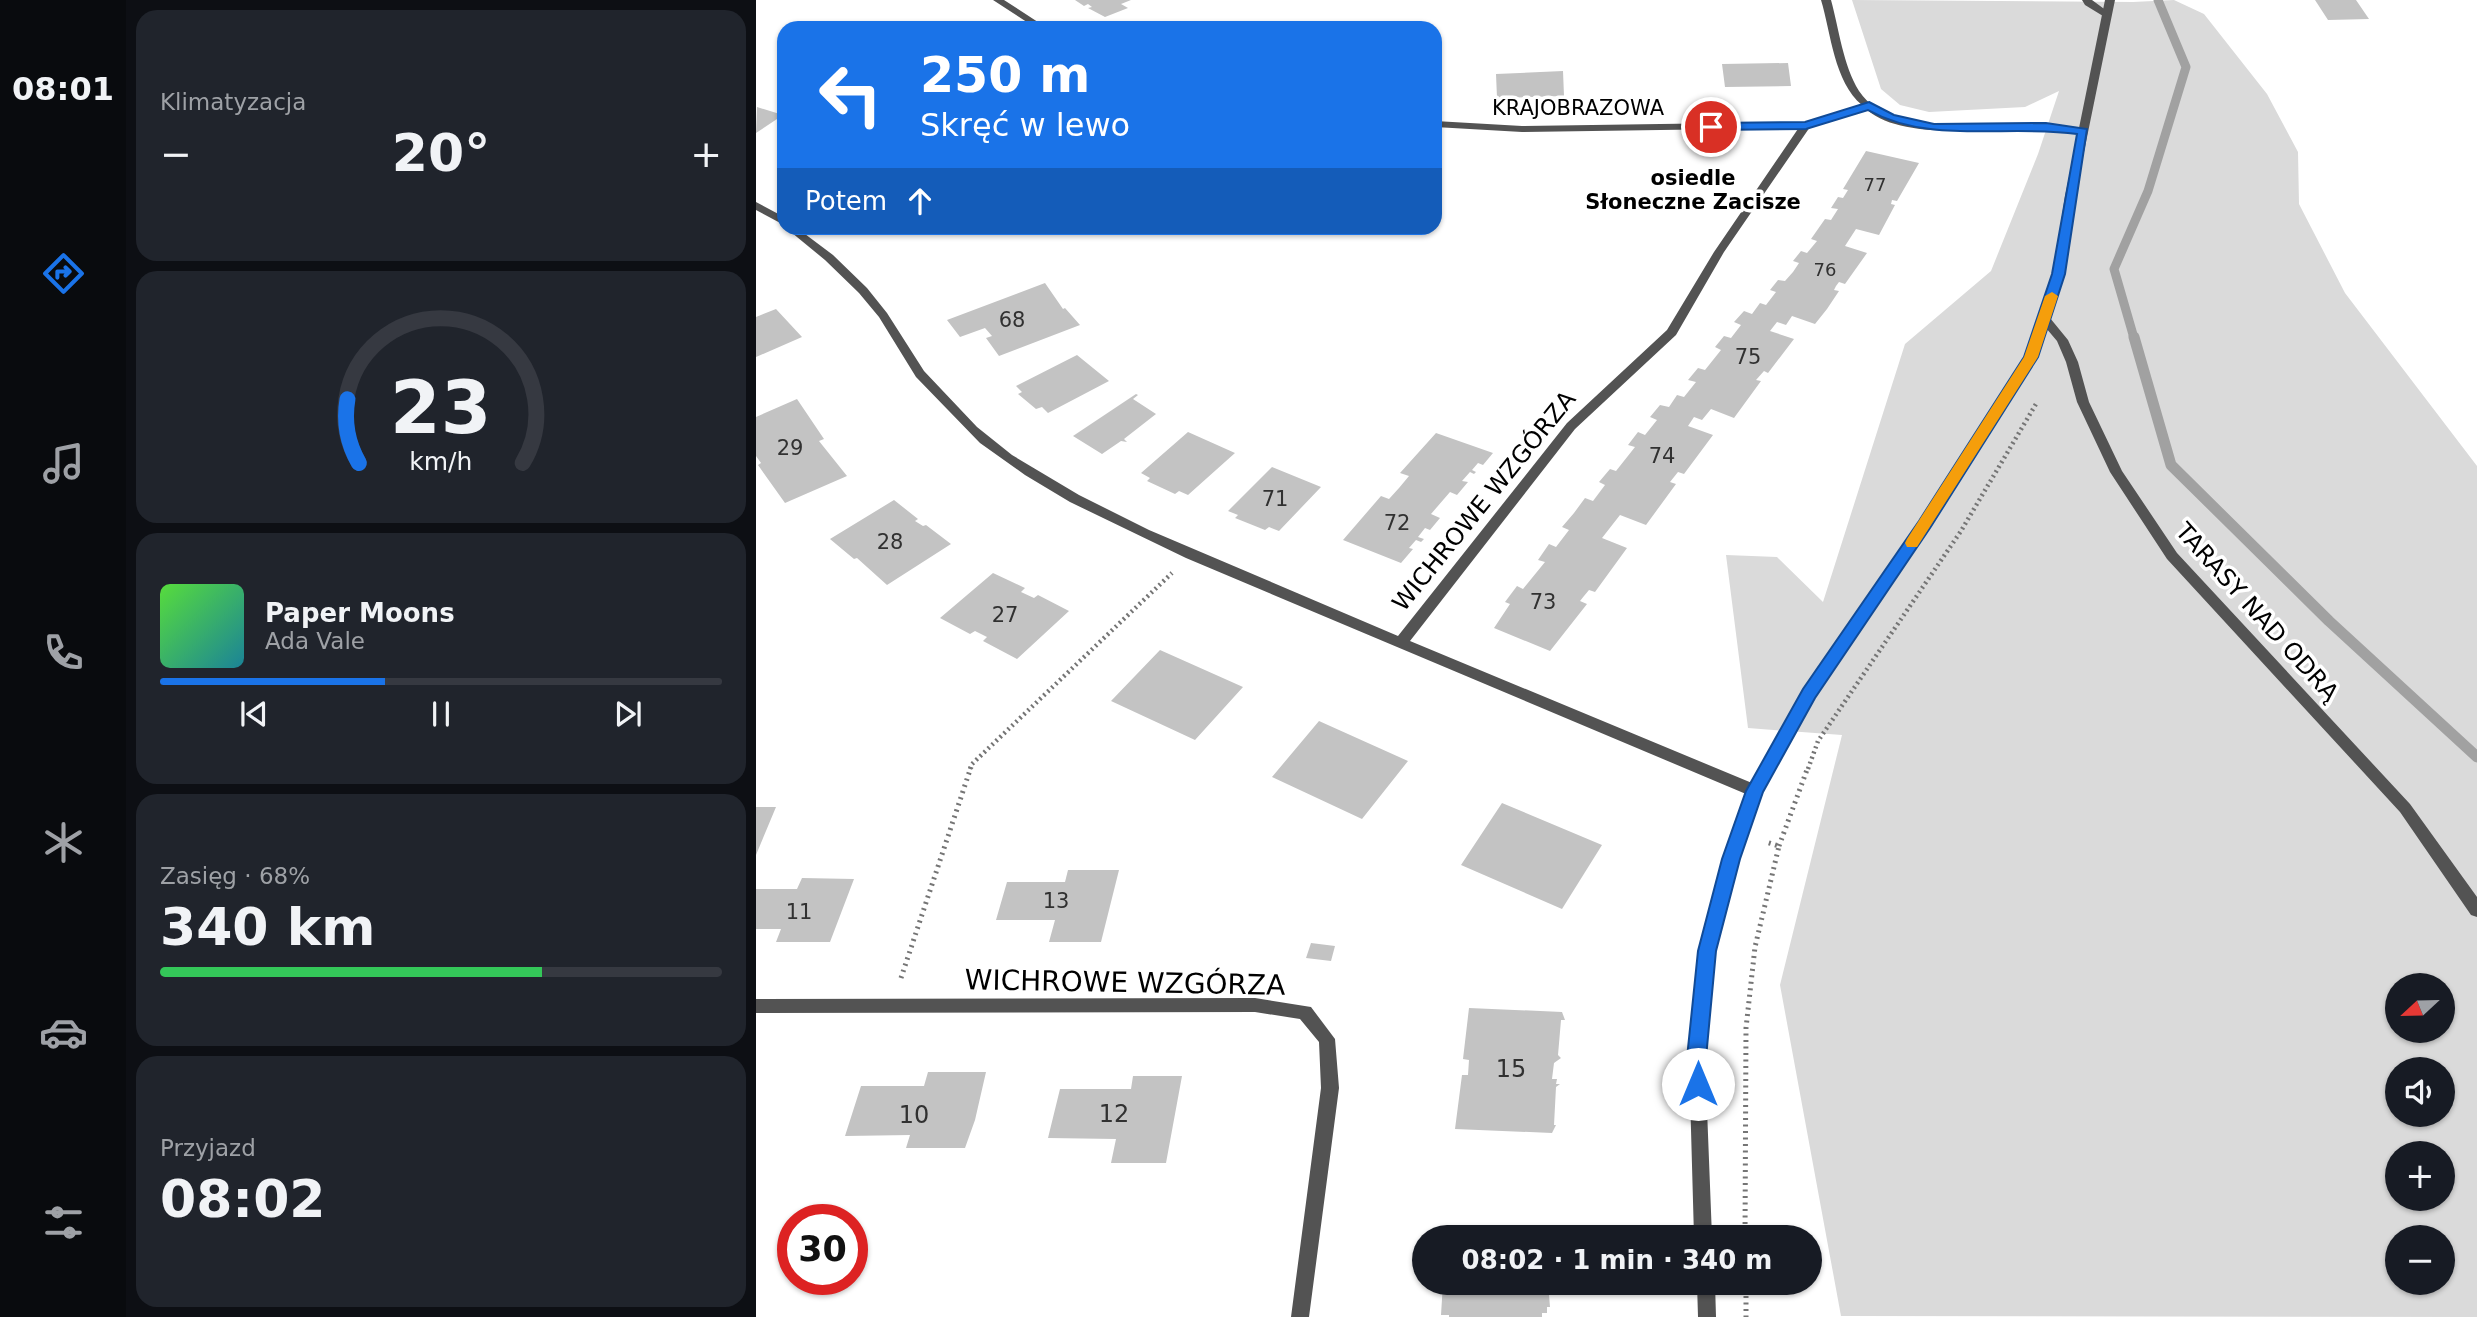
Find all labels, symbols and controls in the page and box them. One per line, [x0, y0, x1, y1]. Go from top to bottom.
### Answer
text: 250 m [920, 47, 1090, 104]
icon: left [805, 49, 896, 140]
text: 08:01 [12, 70, 114, 108]
text: Klimatyzacja [160, 89, 306, 115]
street label: KRAJOBRAZOWA [1492, 96, 1665, 120]
pin [1681, 97, 1741, 157]
text: Skręć w lewo [920, 106, 1130, 144]
icon: arrive [1692, 108, 1730, 146]
text: 20° [392, 123, 490, 183]
text: − [160, 132, 192, 176]
text: + [690, 132, 722, 176]
district label: osiedle Słoneczne Zacisze [1585, 166, 1801, 214]
house number: 77 [1864, 174, 1886, 195]
icon: ahead [901, 182, 939, 220]
text: Potem [805, 186, 887, 216]
icon: directions [39, 249, 88, 298]
house number: 76 [1814, 259, 1836, 280]
house number: 68 [999, 308, 1025, 332]
house number: 75 [1735, 345, 1761, 369]
text: 23 [390, 366, 492, 451]
street label: WICHROWE WZGÓRZA [1385, 384, 1582, 617]
house number: 29 [777, 436, 803, 460]
icon: music [39, 439, 88, 488]
house number: 74 [1649, 444, 1675, 468]
text: km/h [409, 447, 473, 476]
house number: 71 [1262, 487, 1288, 511]
house number: 72 [1384, 511, 1410, 535]
street label: TARASY NAD ODRĄ [2169, 516, 2345, 707]
house number: 28 [877, 530, 903, 554]
house number: 73 [1530, 590, 1556, 614]
text: Paper Moons [265, 598, 455, 628]
house number: 27 [992, 603, 1018, 627]
icon: phone [39, 628, 88, 677]
text: Ada Vale [265, 628, 365, 654]
icon: previous [235, 695, 273, 733]
icon: pause [422, 695, 460, 733]
icon: next [609, 695, 647, 733]
icon: climate [39, 818, 88, 867]
text: Zasięg · 68% [160, 863, 310, 889]
house number: 13 [1043, 889, 1069, 913]
text: 340 km [160, 897, 375, 957]
house number: 11 [786, 900, 812, 924]
street label: WICHROWE WZGÓRZA [964, 962, 1286, 1002]
north arrow [2385, 973, 2455, 1043]
map controls [2385, 973, 2455, 1295]
icon: car [39, 1008, 88, 1057]
position arrow [1661, 1047, 1735, 1121]
house number: 15 [1496, 1055, 1526, 1083]
button: sound [2385, 1057, 2455, 1127]
house number: 12 [1099, 1100, 1129, 1128]
house number: 10 [899, 1101, 929, 1129]
text: Przyjazd [160, 1135, 256, 1161]
button: + [2385, 1141, 2455, 1211]
text: 08:02 [160, 1169, 326, 1229]
icon: filters [39, 1198, 88, 1247]
speed limit sign: 30 [777, 1204, 868, 1295]
button: − [2385, 1225, 2455, 1295]
text: 08:02 · 1 min · 340 m [1462, 1245, 1772, 1275]

